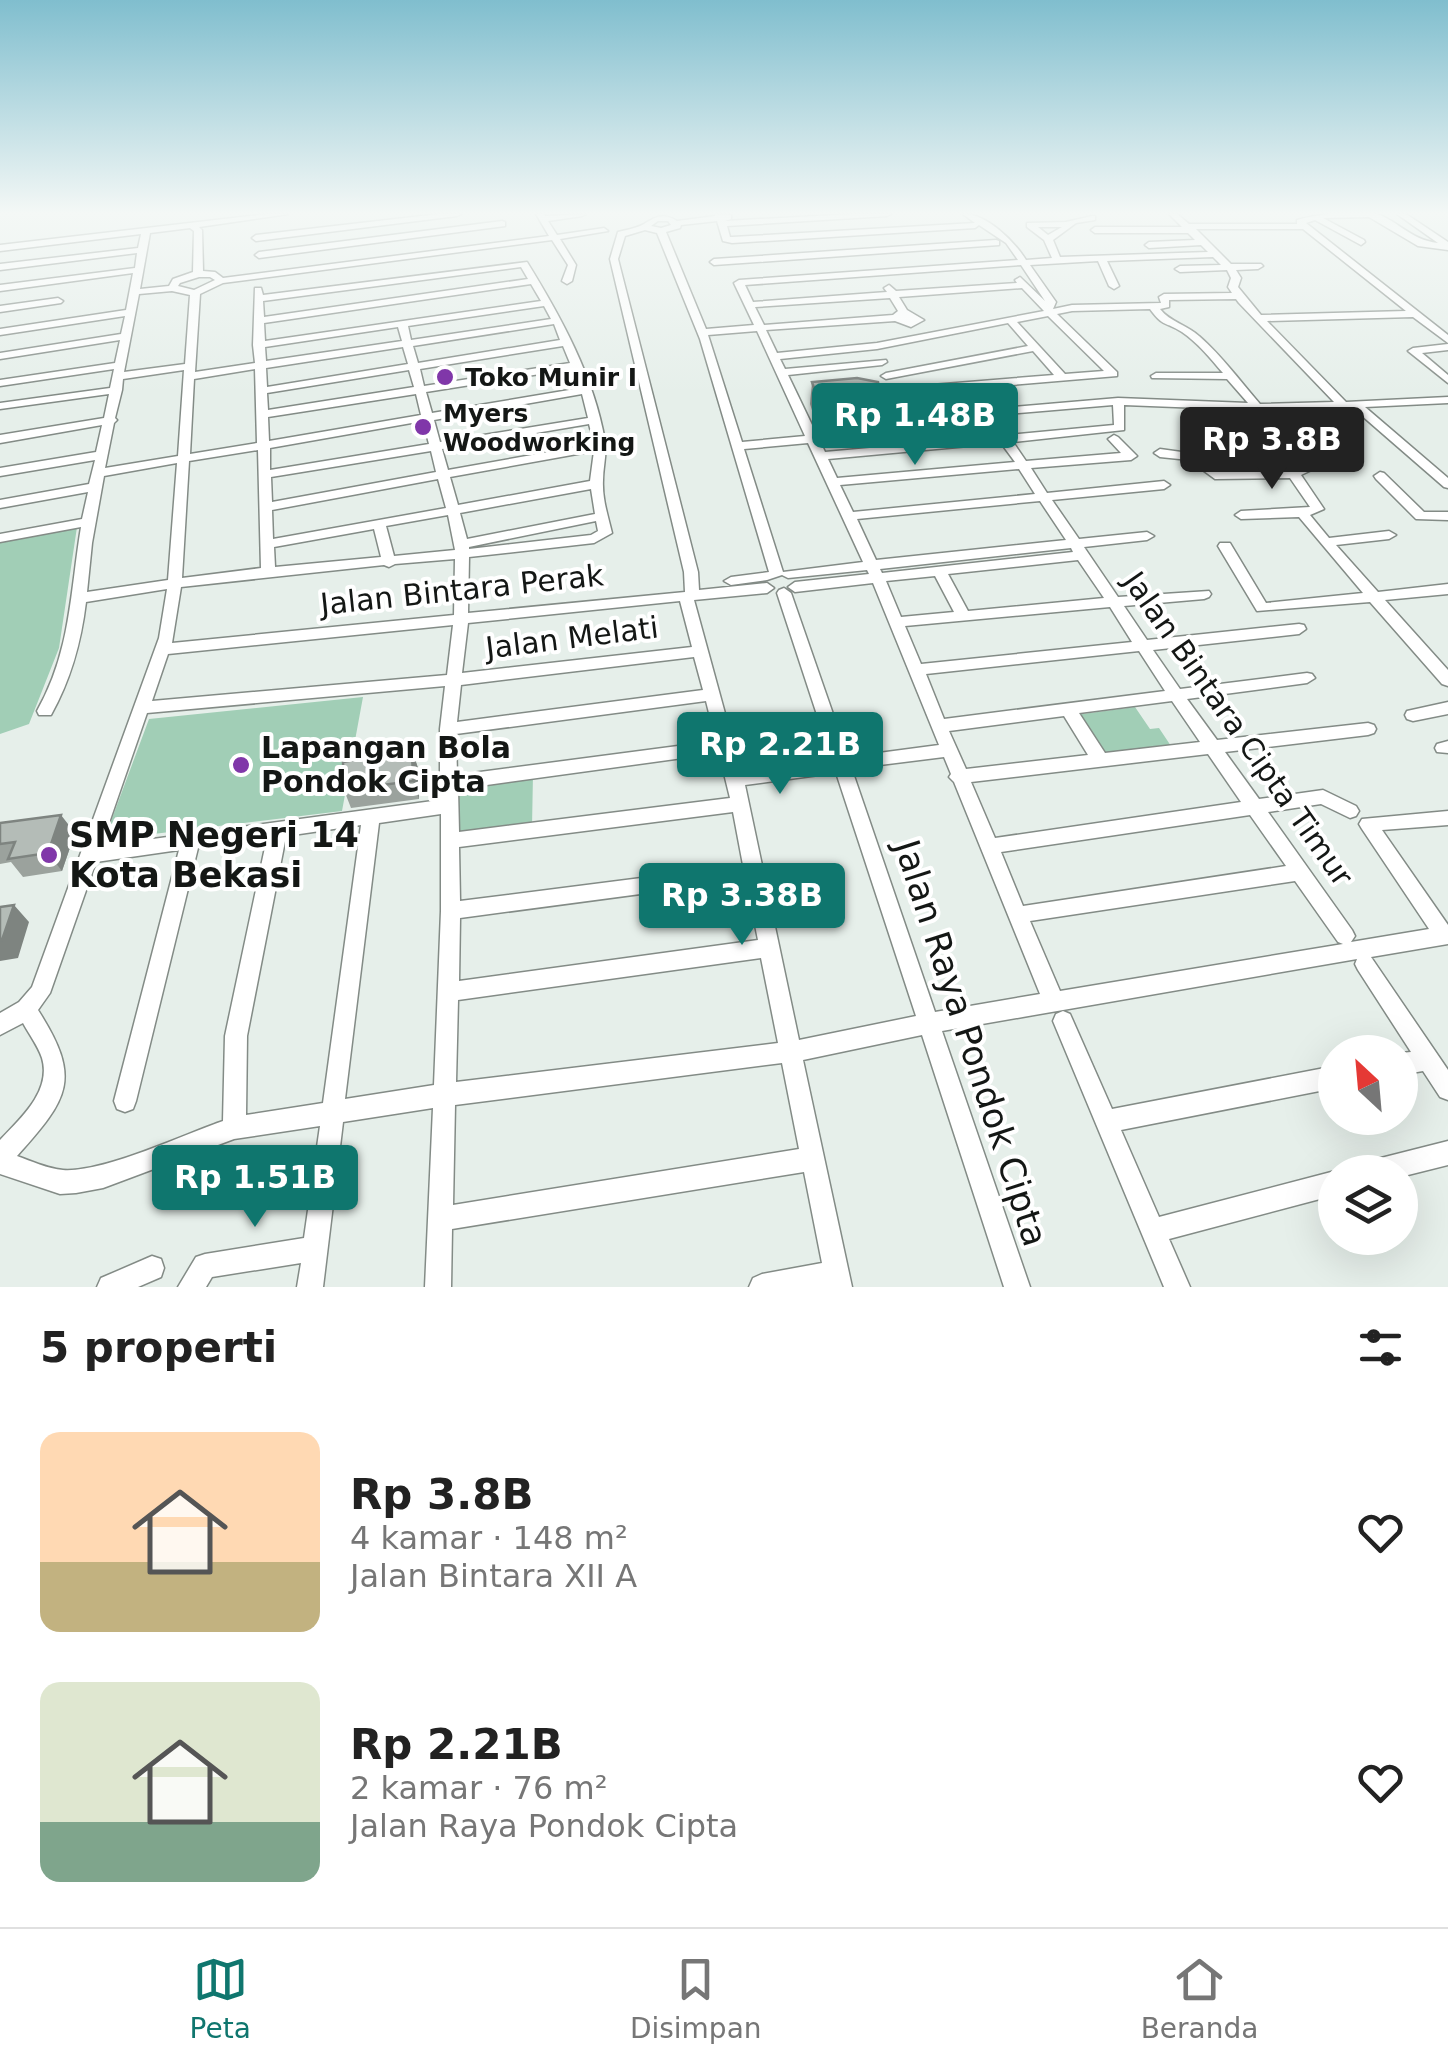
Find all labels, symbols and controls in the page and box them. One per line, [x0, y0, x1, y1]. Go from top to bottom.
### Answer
place label: Toko Munir I [465, 363, 637, 392]
marker: Toko Munir I [434, 366, 456, 388]
pin: Rp 1.48B [812, 383, 1018, 468]
text: Rp 1.48B [834, 396, 996, 434]
place label: Myers Woodworking [443, 399, 635, 457]
pin: Rp 3.8B [1180, 407, 1364, 492]
marker: Myers Woodworking [412, 416, 434, 438]
text: Rp 3.8B [1202, 420, 1342, 458]
street label: Jalan Bintara Perak [317, 557, 606, 622]
street label: Jalan Bintara Cipta Timur [1115, 563, 1361, 893]
street label: Jalan Melati [482, 610, 660, 666]
pin: Rp 2.21B [677, 712, 883, 797]
text: Rp 2.21B [699, 725, 861, 763]
place label: Lapangan Bola Pondok Cipta [261, 730, 511, 799]
marker: Lapangan Bola Pondok Cipta [230, 754, 252, 776]
place label: SMP Negeri 14 Kota Bekasi [69, 815, 359, 895]
street label: Jalan Raya Pondok Cipta [886, 833, 1056, 1251]
marker: SMP Negeri 14 Kota Bekasi [38, 844, 60, 866]
pin: Rp 3.38B [639, 863, 845, 948]
text: Rp 3.38B [661, 876, 823, 914]
north arrow [1318, 1035, 1418, 1135]
map controls [1318, 1035, 1418, 1255]
pin: Rp 1.51B [152, 1145, 358, 1230]
button: layers [1318, 1155, 1418, 1255]
text: Rp 1.51B [174, 1158, 336, 1196]
icon: filters [1353, 1320, 1408, 1375]
text: 5 properti [40, 1323, 277, 1372]
text: Rp 3.8B [350, 1470, 533, 1519]
icon: home [120, 1472, 240, 1592]
icon: heart [1353, 1505, 1408, 1560]
text: 4 kamar · 148 m² [350, 1519, 628, 1557]
text: Jalan Bintara XII A [350, 1557, 637, 1595]
text: Rp 2.21B [350, 1720, 563, 1769]
icon: home [120, 1722, 240, 1842]
icon: heart [1353, 1755, 1408, 1810]
text: 2 kamar · 76 m² [350, 1769, 607, 1807]
text: Jalan Raya Pondok Cipta [350, 1807, 738, 1845]
tab: Peta [190, 1952, 251, 2045]
tab: Disimpan [630, 1952, 762, 2045]
tab: Beranda [1141, 1952, 1258, 2045]

